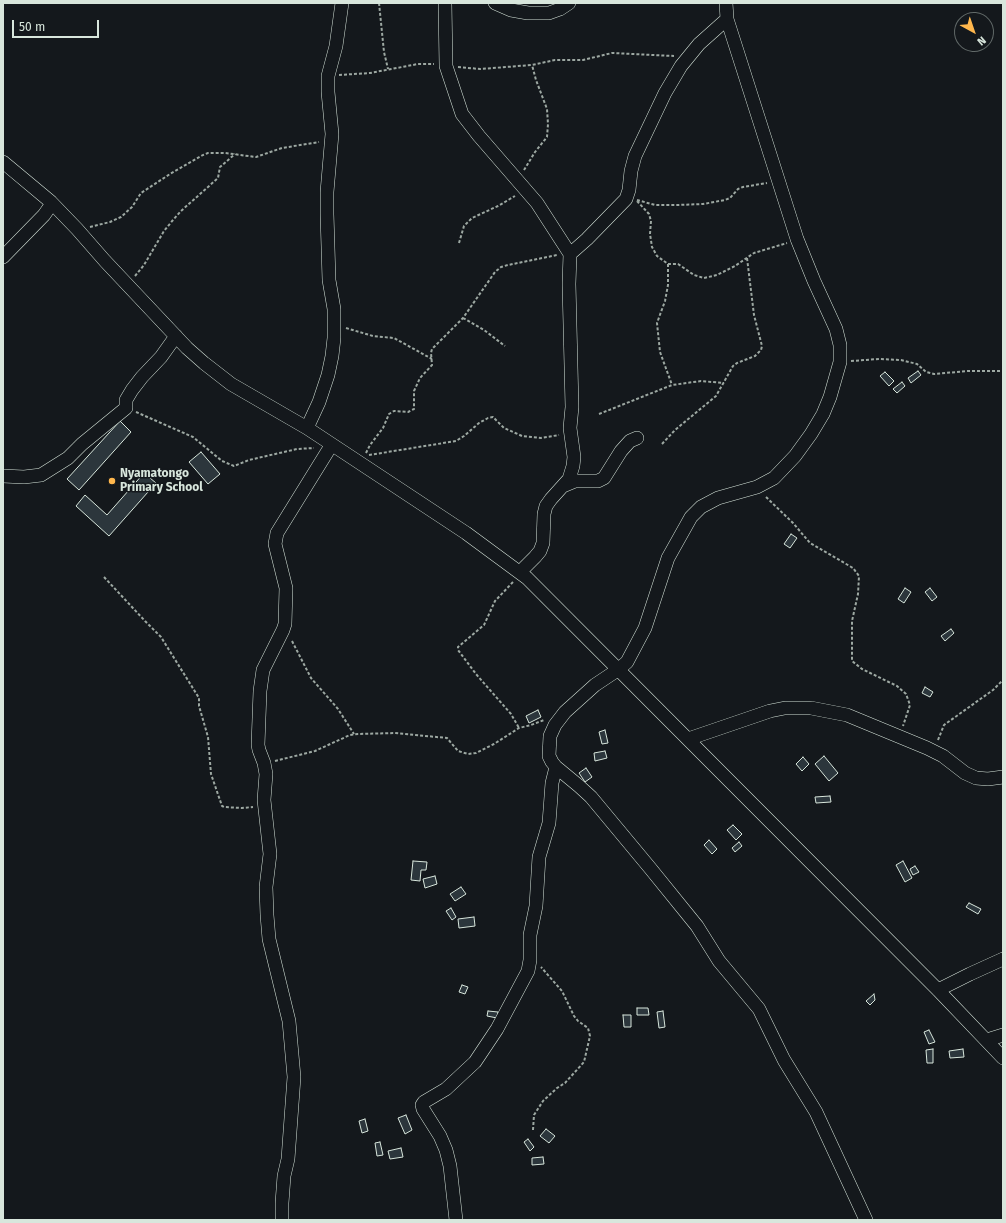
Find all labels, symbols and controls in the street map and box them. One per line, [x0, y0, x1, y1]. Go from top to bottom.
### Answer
scale bar [14, 12, 101, 38]
north arrow [954, 12, 994, 52]
text: 50 m [19, 20, 45, 34]
text: N [974, 33, 988, 48]
place label: Nyamatongo Primary School [120, 467, 203, 495]
marker: Nyamatongo Primary School [107, 476, 117, 486]

